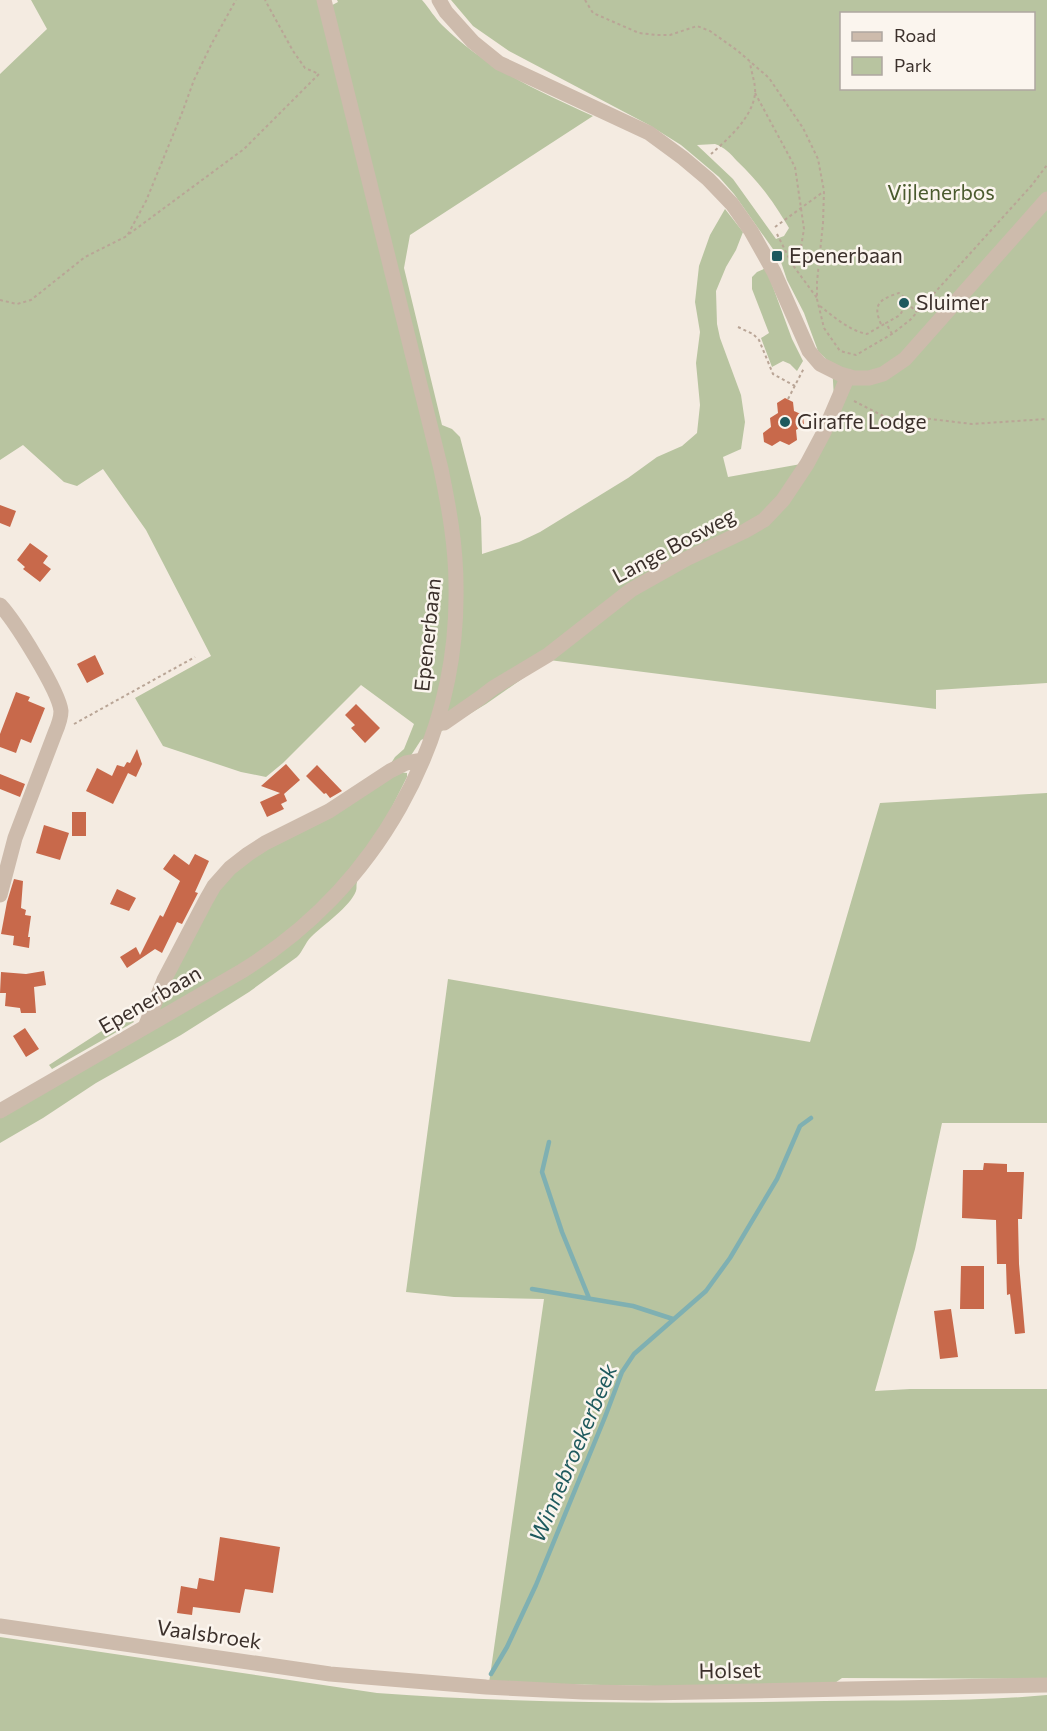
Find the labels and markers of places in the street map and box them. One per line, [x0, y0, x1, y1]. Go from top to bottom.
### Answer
place label: Epenerbaan [789, 242, 903, 267]
marker: Epenerbaan [770, 249, 784, 263]
place label: Sluimer [916, 289, 989, 314]
marker: Sluimer [897, 296, 911, 310]
place label: Giraffe Lodge [797, 408, 927, 433]
marker: Giraffe Lodge [778, 415, 792, 429]

